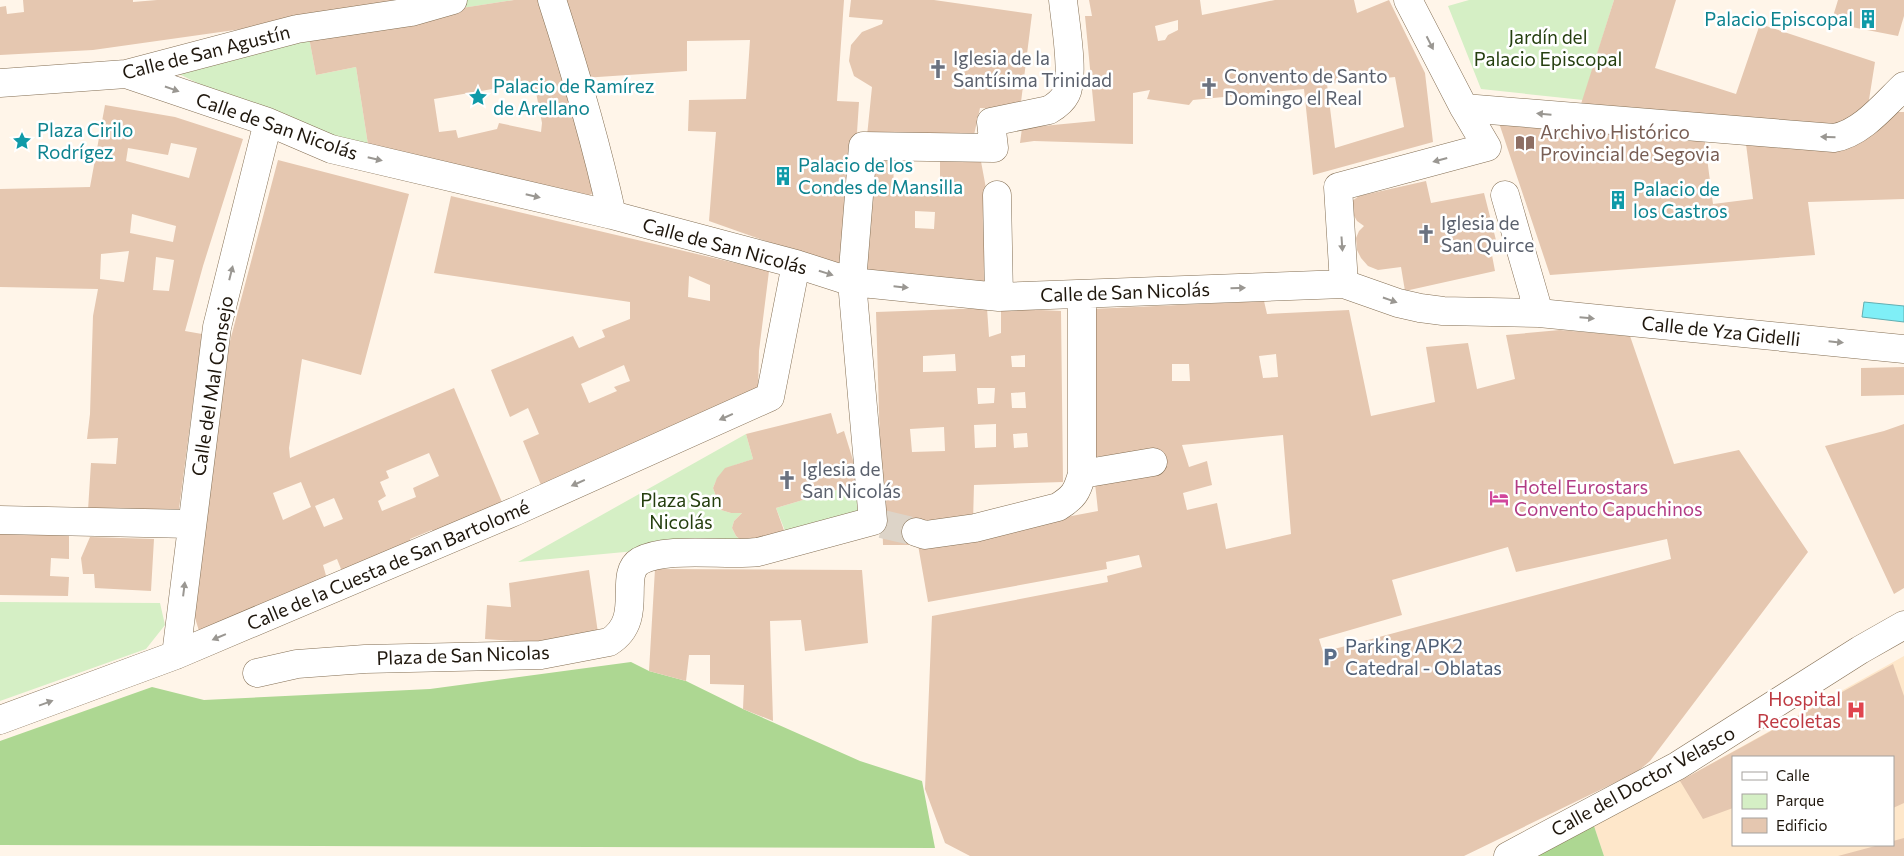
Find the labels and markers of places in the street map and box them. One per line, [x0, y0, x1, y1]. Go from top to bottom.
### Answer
place label: Palacio Episcopal [1704, 7, 1853, 30]
building icon: Palacio Episcopal [1857, 8, 1879, 30]
place label: Iglesia de la Santísima Trinidad [953, 46, 1112, 91]
church icon: Iglesia de la Santísima Trinidad [927, 58, 949, 80]
place label: Convento de Santo Domingo el Real [1224, 64, 1388, 109]
place label: Palacio de Ramírez de Arellano [493, 74, 654, 119]
church icon: Convento de Santo Domingo el Real [1198, 76, 1220, 98]
place icon: Palacio de Ramírez de Arellano [467, 86, 489, 108]
place label: Plaza Cirilo Rodrígez [37, 118, 133, 163]
place label: Archivo Histórico Provincial de Segovia [1540, 120, 1720, 165]
place icon: Plaza Cirilo Rodrígez [11, 130, 33, 152]
library icon: Archivo Histórico Provincial de Segovia [1514, 132, 1536, 154]
place label: Palacio de los Condes de Mansilla [798, 153, 963, 198]
building icon: Palacio de los Condes de Mansilla [772, 165, 794, 187]
place label: Palacio de los Castros [1633, 177, 1728, 222]
building icon: Palacio de los Castros [1607, 189, 1629, 211]
place label: Iglesia de San Quirce [1441, 211, 1534, 256]
church icon: Iglesia de San Quirce [1415, 223, 1437, 245]
place label: Iglesia de San Nicolás [802, 457, 901, 502]
church icon: Iglesia de San Nicolás [776, 469, 798, 491]
place label: Hotel Eurostars Convento Capuchinos [1514, 475, 1703, 520]
hotel icon: Hotel Eurostars Convento Capuchinos [1488, 487, 1510, 509]
place label: Parking APK2 Catedral - Oblatas [1345, 634, 1502, 679]
parking icon: Parking APK2 Catedral - Oblatas [1319, 646, 1341, 668]
place label: Hospital Recoletas [1757, 687, 1841, 732]
hospital icon: Hospital Recoletas [1845, 699, 1867, 721]

